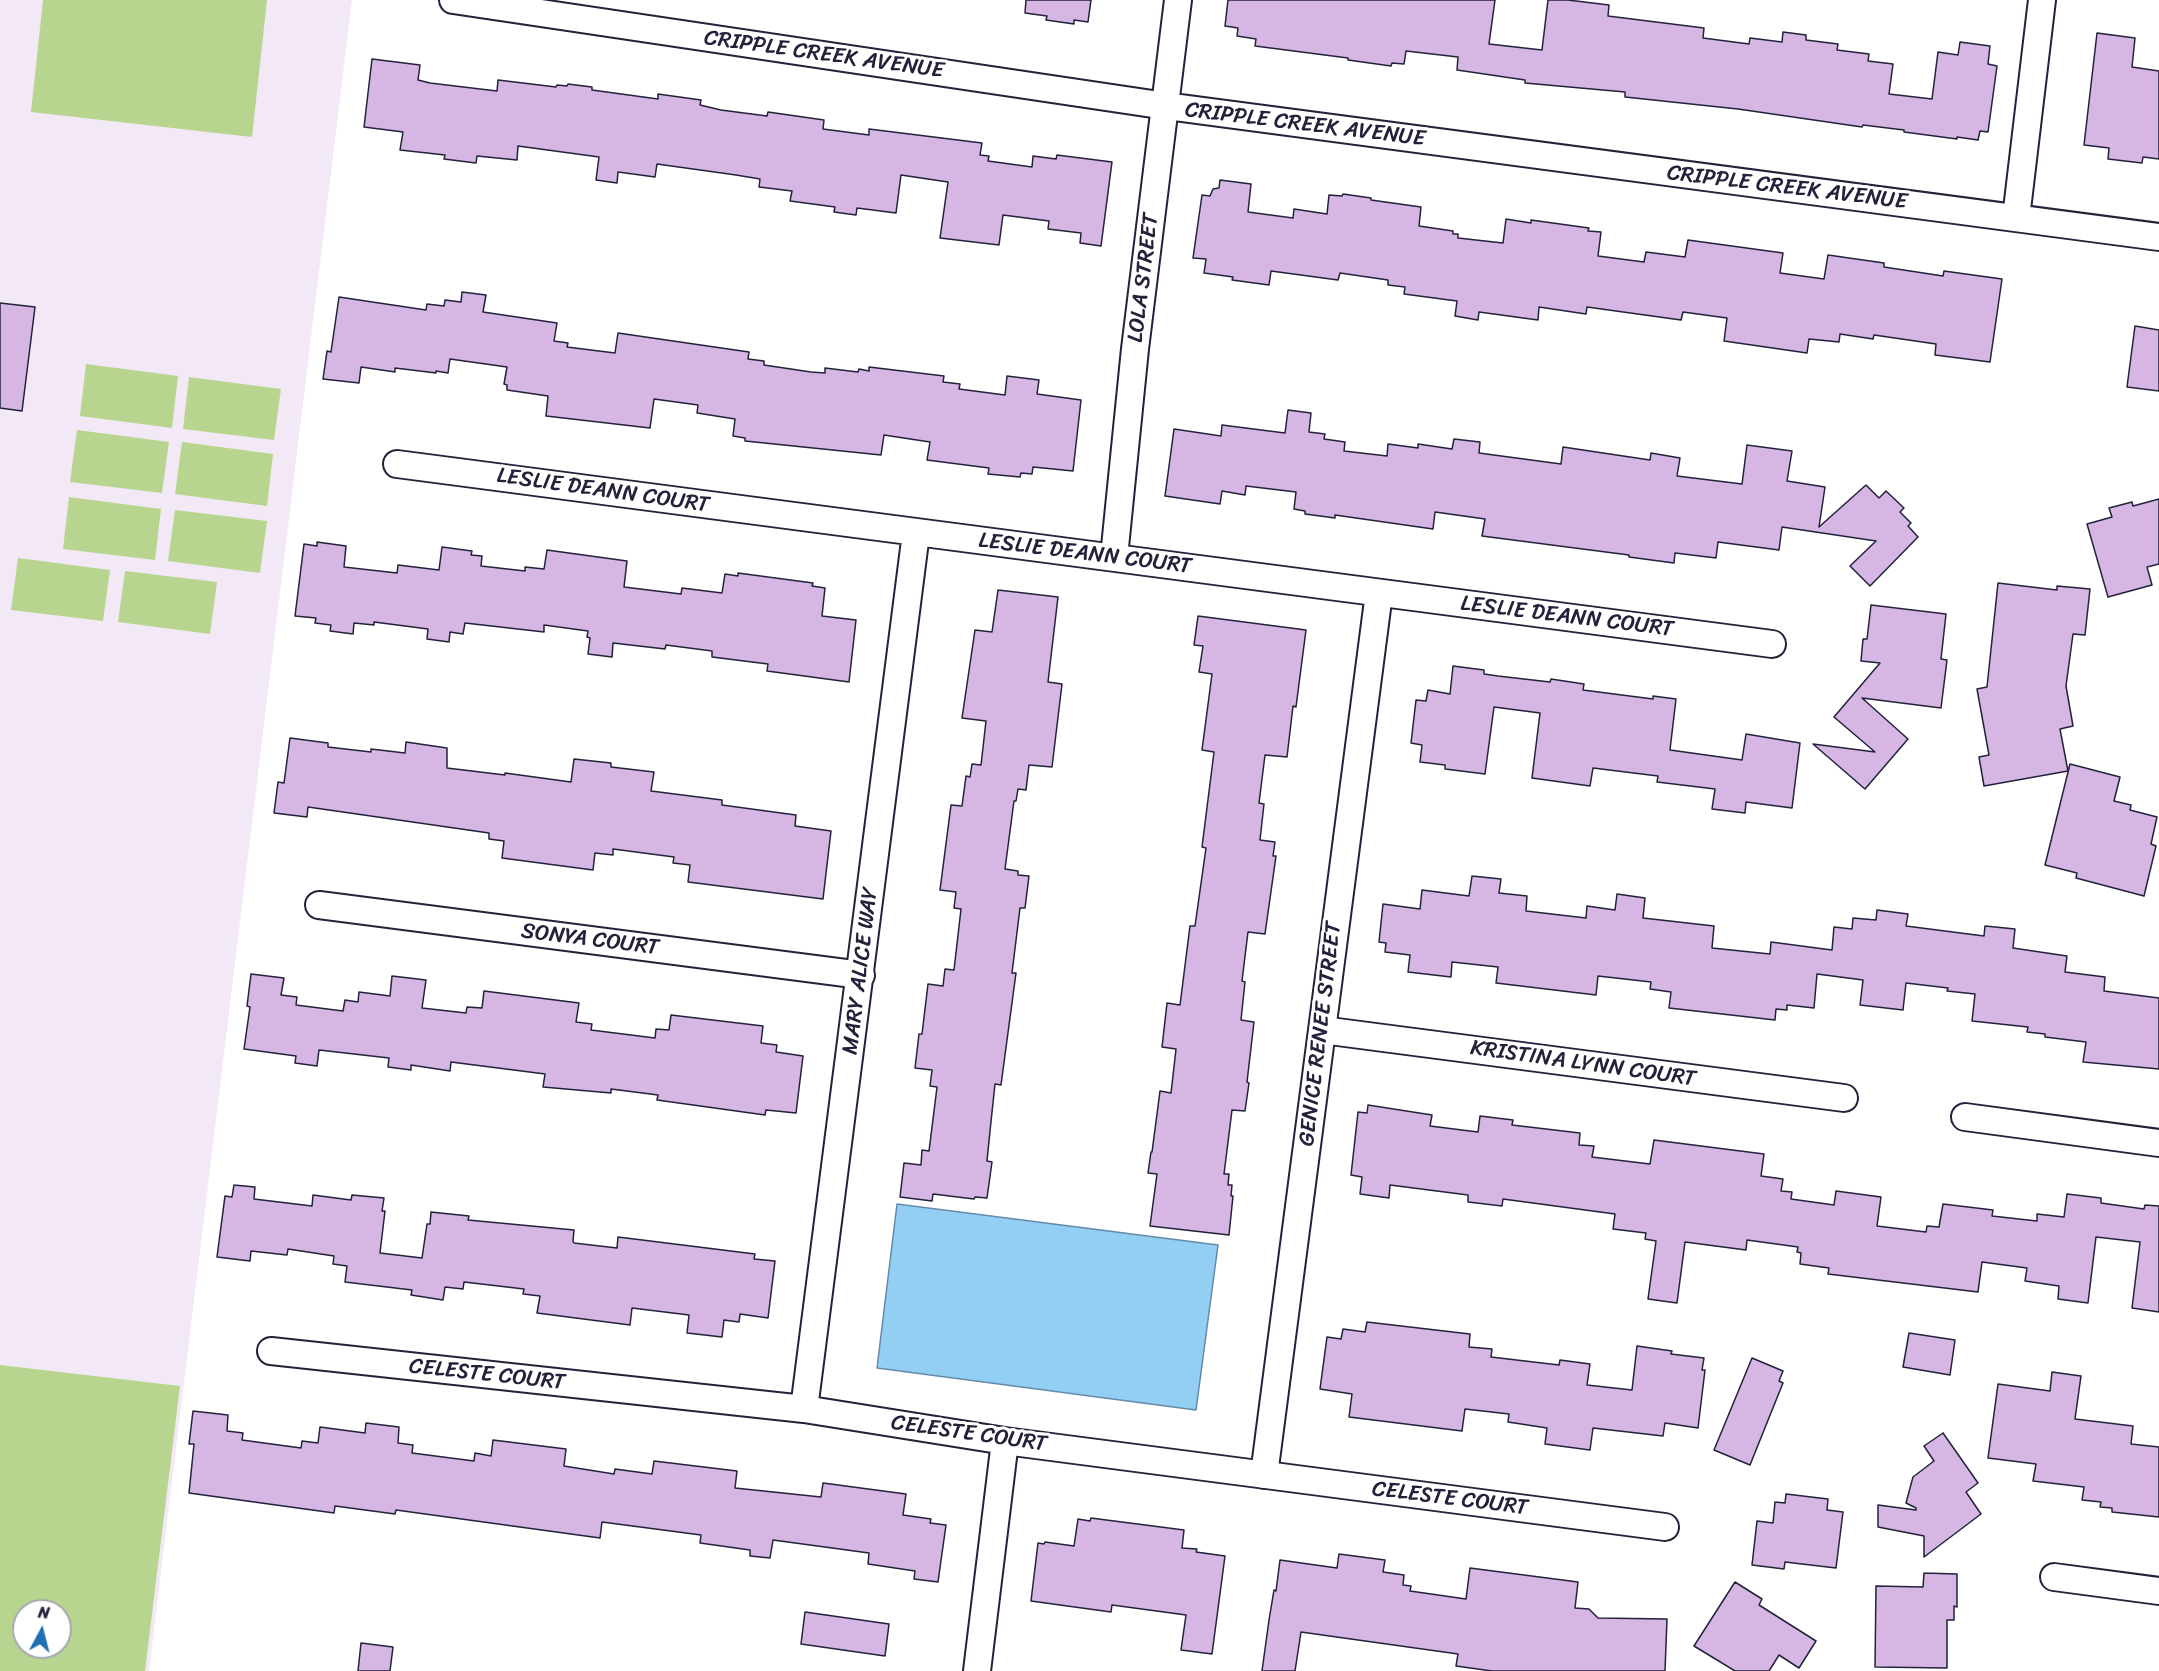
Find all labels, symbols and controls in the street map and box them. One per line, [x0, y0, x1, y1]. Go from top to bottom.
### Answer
street label: CRIPPLE CREEK AVENUE [703, 25, 945, 85]
street label: CRIPPLE CREEK AVENUE [1183, 97, 1427, 153]
street label: CRIPPLE CREEK AVENUE [1665, 160, 1909, 216]
street label: LOLA STREET [1123, 212, 1165, 344]
street label: LESLIE DEANN COURT [495, 463, 711, 519]
street label: LESLIE DEANN COURT [977, 528, 1193, 580]
street label: LESLIE DEANN COURT [1459, 591, 1675, 643]
street label: MARY ALICE WAY [838, 886, 884, 1056]
street label: SONYA COURT [520, 918, 660, 962]
street label: GENICE RENEE STREET [1294, 920, 1348, 1148]
street label: KRISTINA LYNN COURT [1469, 1035, 1697, 1093]
street label: CELESTE COURT [408, 1354, 566, 1396]
street label: CELESTE COURT [889, 1410, 1049, 1458]
street label: CELESTE COURT [1371, 1476, 1529, 1522]
text: N [37, 1598, 51, 1628]
north arrow [12, 1599, 72, 1659]

